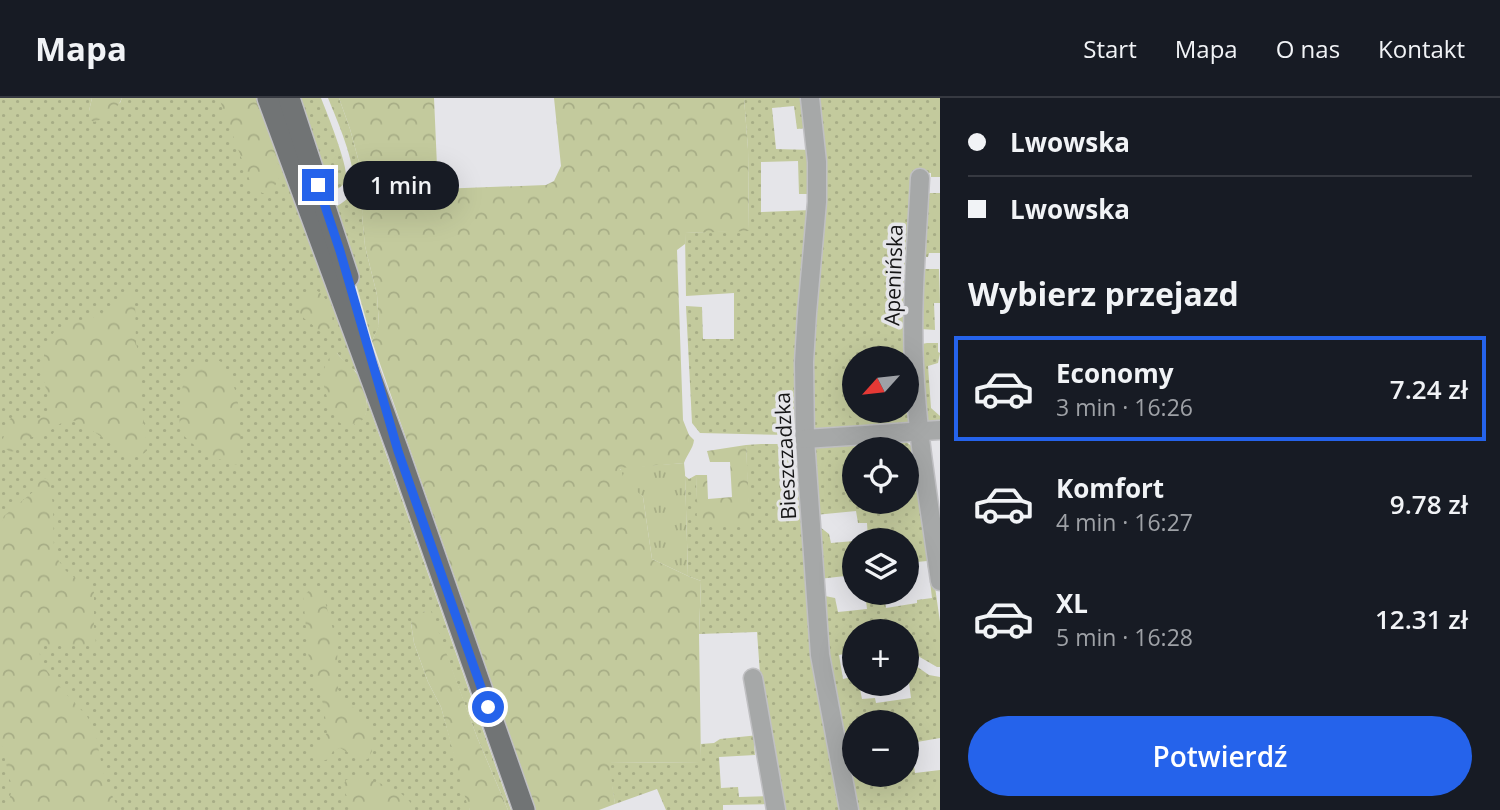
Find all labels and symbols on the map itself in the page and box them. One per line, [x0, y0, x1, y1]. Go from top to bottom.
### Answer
callout: 1 min [342, 160, 458, 210]
route end [302, 169, 334, 201]
street label: Apenińska [877, 224, 909, 326]
north arrow [842, 346, 919, 424]
street label: Bieszczadzka [768, 392, 802, 520]
route start [472, 691, 504, 723]

